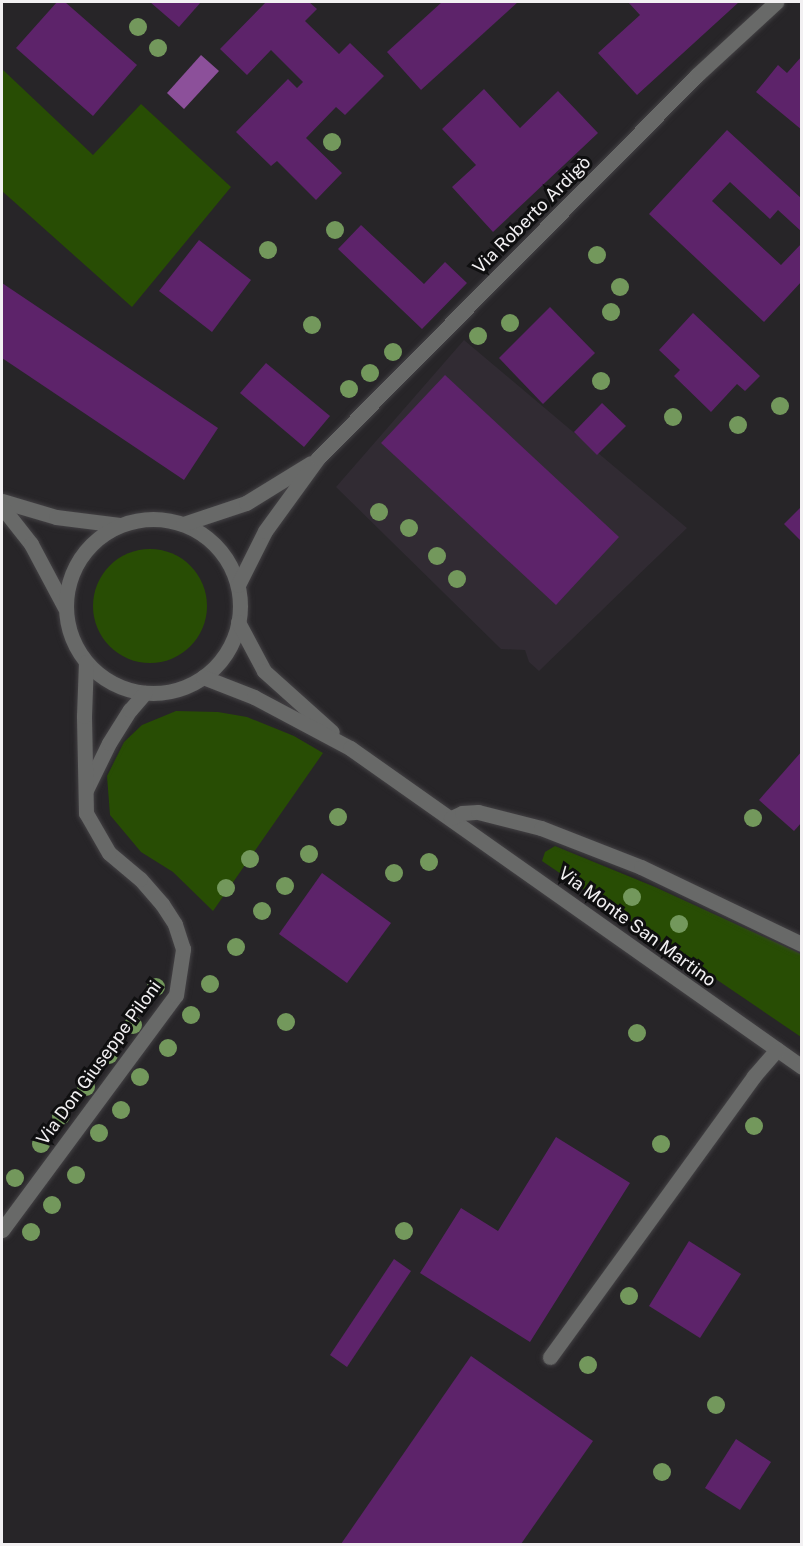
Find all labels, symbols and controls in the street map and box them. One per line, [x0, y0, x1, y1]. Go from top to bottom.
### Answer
street label: Via Roberto Ardigò [469, 152, 595, 278]
street label: Via Monte San Martino [554, 863, 720, 991]
street label: Via Don Giuseppe Piloni [32, 977, 166, 1149]

